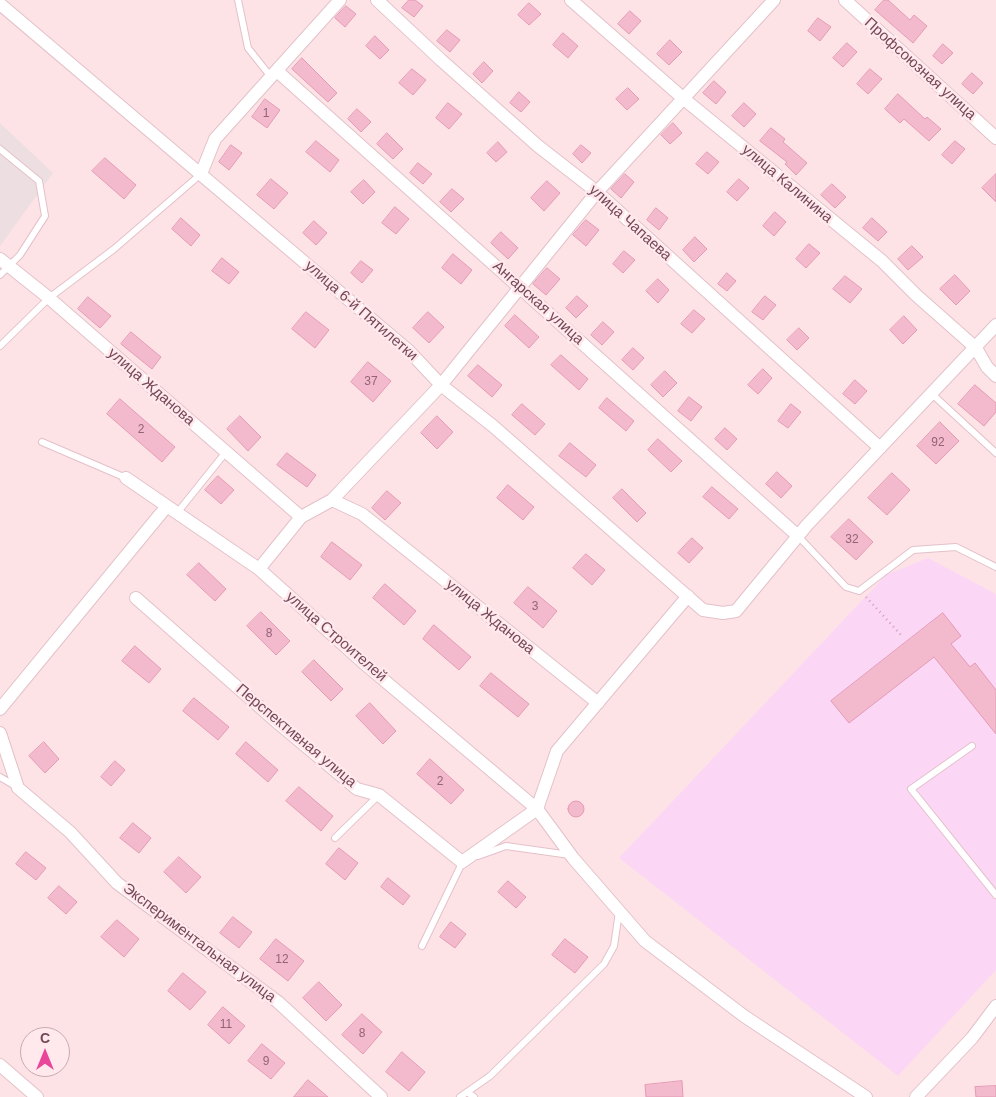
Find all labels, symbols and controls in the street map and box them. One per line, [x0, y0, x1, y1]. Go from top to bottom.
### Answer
street label: Профсоюзная улица [860, 14, 980, 124]
house number: 1 [263, 107, 269, 121]
street label: улица Калинина [738, 141, 836, 227]
street label: улица Чапаева [585, 181, 675, 265]
street label: улица 6-й Пятилетки [301, 257, 421, 365]
street label: Ангарская улица [489, 257, 587, 349]
street label: улица Жданова [104, 344, 198, 430]
house number: 37 [364, 375, 378, 389]
house number: 2 [138, 423, 144, 437]
house number: 92 [931, 436, 945, 450]
house number: 32 [845, 533, 859, 547]
street label: улица Жданова [442, 576, 538, 658]
street label: улица Строителей [282, 588, 390, 686]
house number: 3 [532, 600, 538, 614]
house number: 8 [266, 627, 272, 641]
street label: Перспективная улица [232, 680, 360, 792]
house number: 2 [437, 775, 443, 789]
street label: Экспериментальная улица [119, 880, 279, 1006]
house number: 12 [275, 953, 289, 967]
house number: 11 [220, 1018, 232, 1032]
north arrow [20, 1027, 70, 1077]
house number: 8 [359, 1027, 365, 1041]
text: С [40, 1030, 50, 1046]
house number: 9 [263, 1055, 269, 1069]

